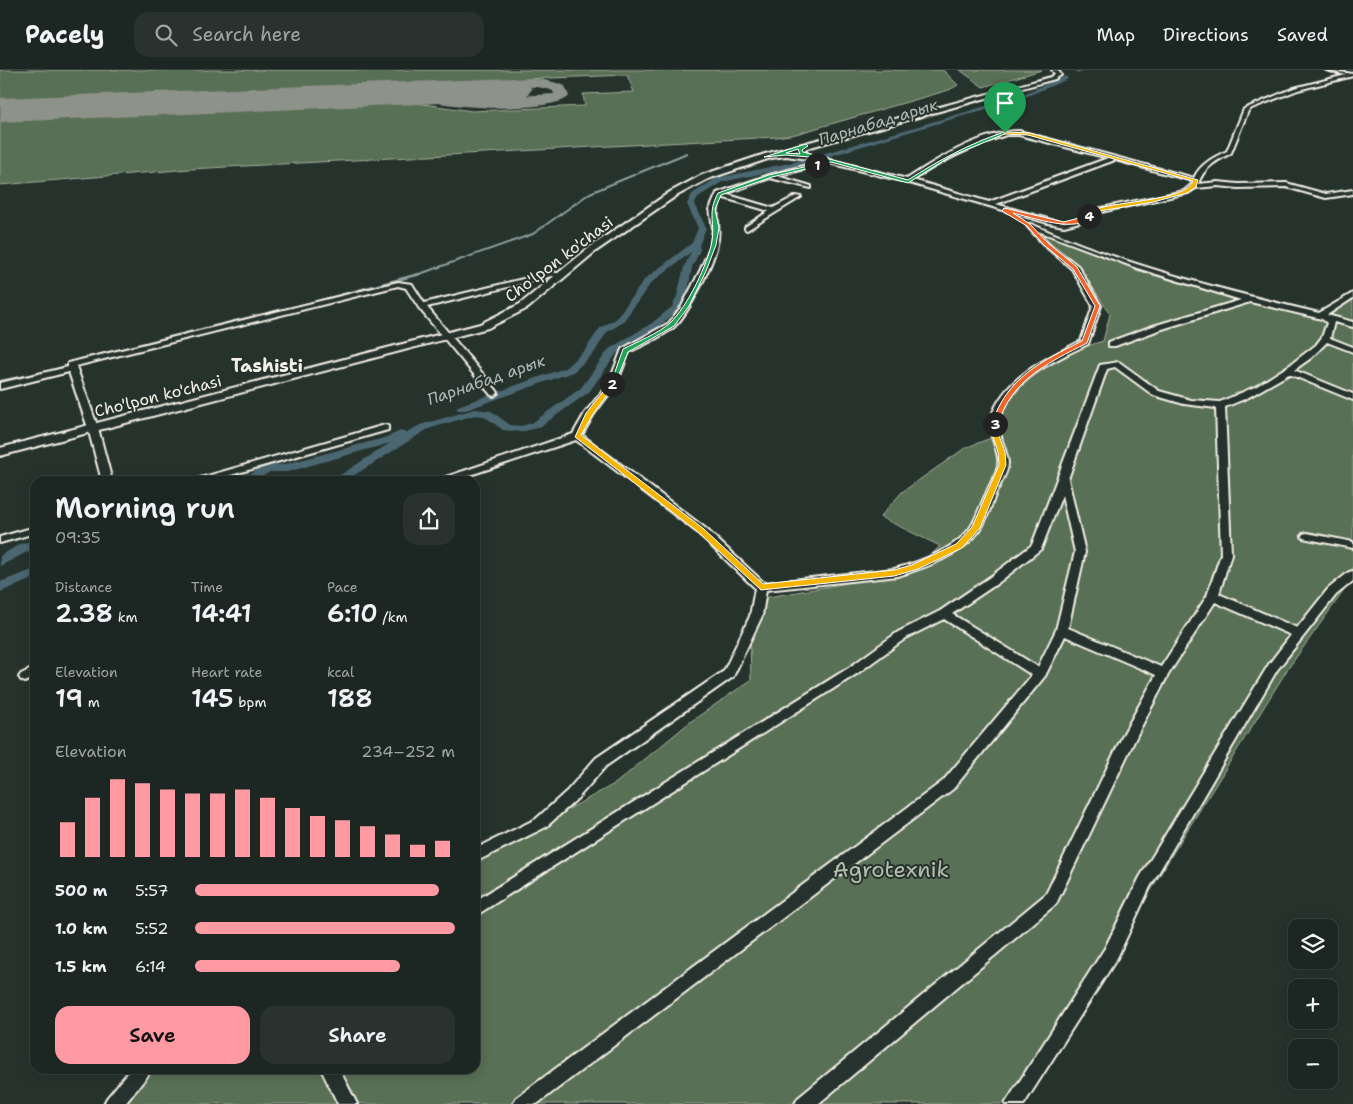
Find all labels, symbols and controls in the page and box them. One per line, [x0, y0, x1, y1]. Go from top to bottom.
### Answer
search box [134, 12, 484, 57]
text: Pacely [25, 19, 104, 51]
icon: search [152, 21, 180, 49]
text: Search here [192, 22, 301, 47]
text: Map [1097, 23, 1135, 47]
text: Directions [1163, 23, 1249, 47]
text: Saved [1277, 23, 1328, 47]
pin [984, 82, 1026, 133]
icon: arrive [991, 89, 1019, 117]
water label: Парнабад арык [816, 94, 941, 150]
pin: 1 [804, 152, 830, 178]
text: 1 [814, 156, 821, 174]
pin: 4 [1076, 204, 1102, 228]
text: 4 [1085, 207, 1094, 225]
street label: Cho'lpon ko'chasi [501, 211, 617, 307]
water label: Парнабад арык [424, 350, 548, 410]
district label: Tashisti [231, 354, 303, 378]
street label: Cho'lpon ko'chasi [92, 370, 224, 422]
pin: 2 [600, 372, 624, 396]
text: 2 [608, 375, 617, 393]
pin: 3 [982, 412, 1008, 436]
text: 3 [991, 415, 1000, 433]
text: Morning run [55, 489, 235, 527]
button: share [403, 493, 455, 545]
text: 09:35 [55, 527, 101, 548]
text: Distance [55, 578, 112, 596]
text: Time [191, 578, 223, 596]
text: Pace [327, 578, 358, 596]
text: 2.38 [55, 596, 113, 630]
text: 14:41 [191, 596, 252, 630]
text: 6:10 [327, 596, 378, 630]
text: km [113, 608, 138, 626]
text: /km [378, 608, 408, 626]
text: Elevation [55, 663, 118, 681]
text: Heart rate [191, 663, 262, 681]
text: kcal [327, 663, 354, 681]
text: 19 [55, 681, 83, 715]
text: 145 [191, 681, 234, 715]
text: 188 [327, 681, 373, 715]
text: m [83, 693, 100, 711]
text: bpm [234, 693, 267, 711]
text: Elevation [55, 741, 127, 762]
text: 234–252 m [361, 741, 455, 762]
park label: Agrotexnik [833, 855, 949, 884]
text: 500 m [55, 880, 107, 901]
text: 5:57 [135, 880, 168, 901]
text: 1.0 km [55, 918, 107, 939]
text: 5:52 [135, 918, 168, 939]
map controls [1288, 919, 1338, 1089]
button: layers [1288, 919, 1338, 969]
text: 1.5 km [55, 956, 107, 977]
text: 6:14 [135, 956, 166, 977]
button: + [1288, 979, 1338, 1029]
button: Save [55, 1006, 250, 1064]
button: Share [260, 1006, 455, 1064]
button: − [1288, 1039, 1338, 1089]

